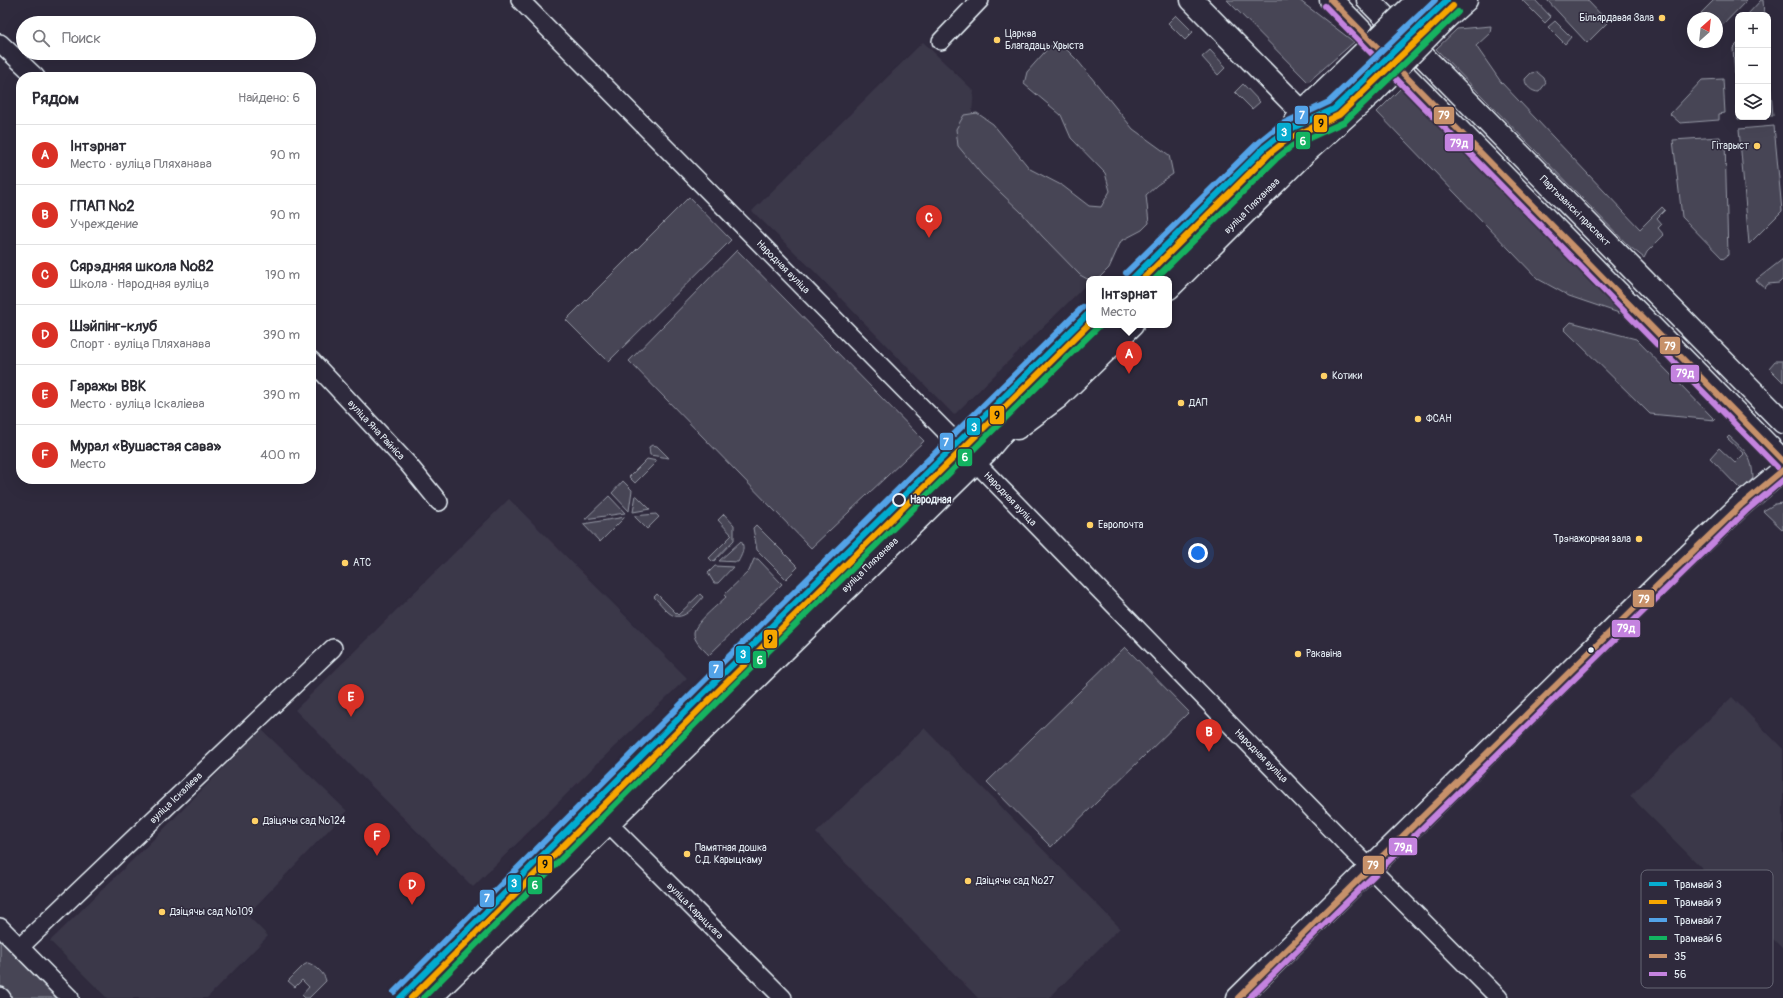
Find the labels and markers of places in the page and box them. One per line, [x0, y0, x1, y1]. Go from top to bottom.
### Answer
place label: Більярдавая Зала [1579, 12, 1654, 24]
marker: Більярдавая Зала [1657, 13, 1667, 23]
place label: Царква Благадаць Хрыста [1005, 28, 1084, 52]
marker: Царква Благадаць Хрыста [992, 35, 1002, 45]
place label: Гітарыст [1712, 140, 1749, 152]
marker: Гітарыст [1752, 141, 1762, 151]
pin: C [916, 205, 942, 238]
pin: A [1116, 341, 1142, 374]
place label: Котики [1332, 370, 1363, 382]
marker: Котики [1319, 371, 1329, 381]
place label: ДАП [1188, 397, 1208, 409]
marker: ДАП [1176, 398, 1186, 408]
place label: ФСАН [1426, 413, 1452, 425]
marker: ФСАН [1413, 414, 1423, 424]
marker: Народная [892, 493, 906, 507]
place label: Народная [910, 494, 952, 506]
place label: Европочта [1098, 519, 1144, 531]
marker: Европочта [1085, 520, 1095, 530]
place label: Трэнажорная зала [1553, 533, 1631, 545]
marker: Трэнажорная зала [1634, 534, 1644, 544]
place label: АТС [353, 557, 371, 569]
marker: АТС [340, 558, 350, 568]
unlabelled marker [1586, 645, 1596, 655]
place label: Ракавіна [1306, 648, 1342, 660]
marker: Ракавіна [1293, 649, 1303, 659]
pin: E [338, 684, 364, 717]
pin: B [1196, 719, 1222, 752]
place label: Дзіцячы сад №124 [262, 815, 346, 827]
marker: Дзіцячы сад №124 [250, 816, 260, 826]
pin: F [364, 823, 390, 856]
place label: Памятная дошка С.Д. Карыцкаму [695, 842, 767, 866]
marker: Памятная дошка С.Д. Карыцкаму [682, 849, 692, 859]
pin: D [399, 872, 425, 905]
place label: Дзіцячы сад №27 [975, 875, 1055, 887]
marker: Дзіцячы сад №27 [963, 876, 973, 886]
place label: Дзіцячы сад №109 [169, 906, 253, 918]
marker: Дзіцячы сад №109 [157, 907, 167, 917]

